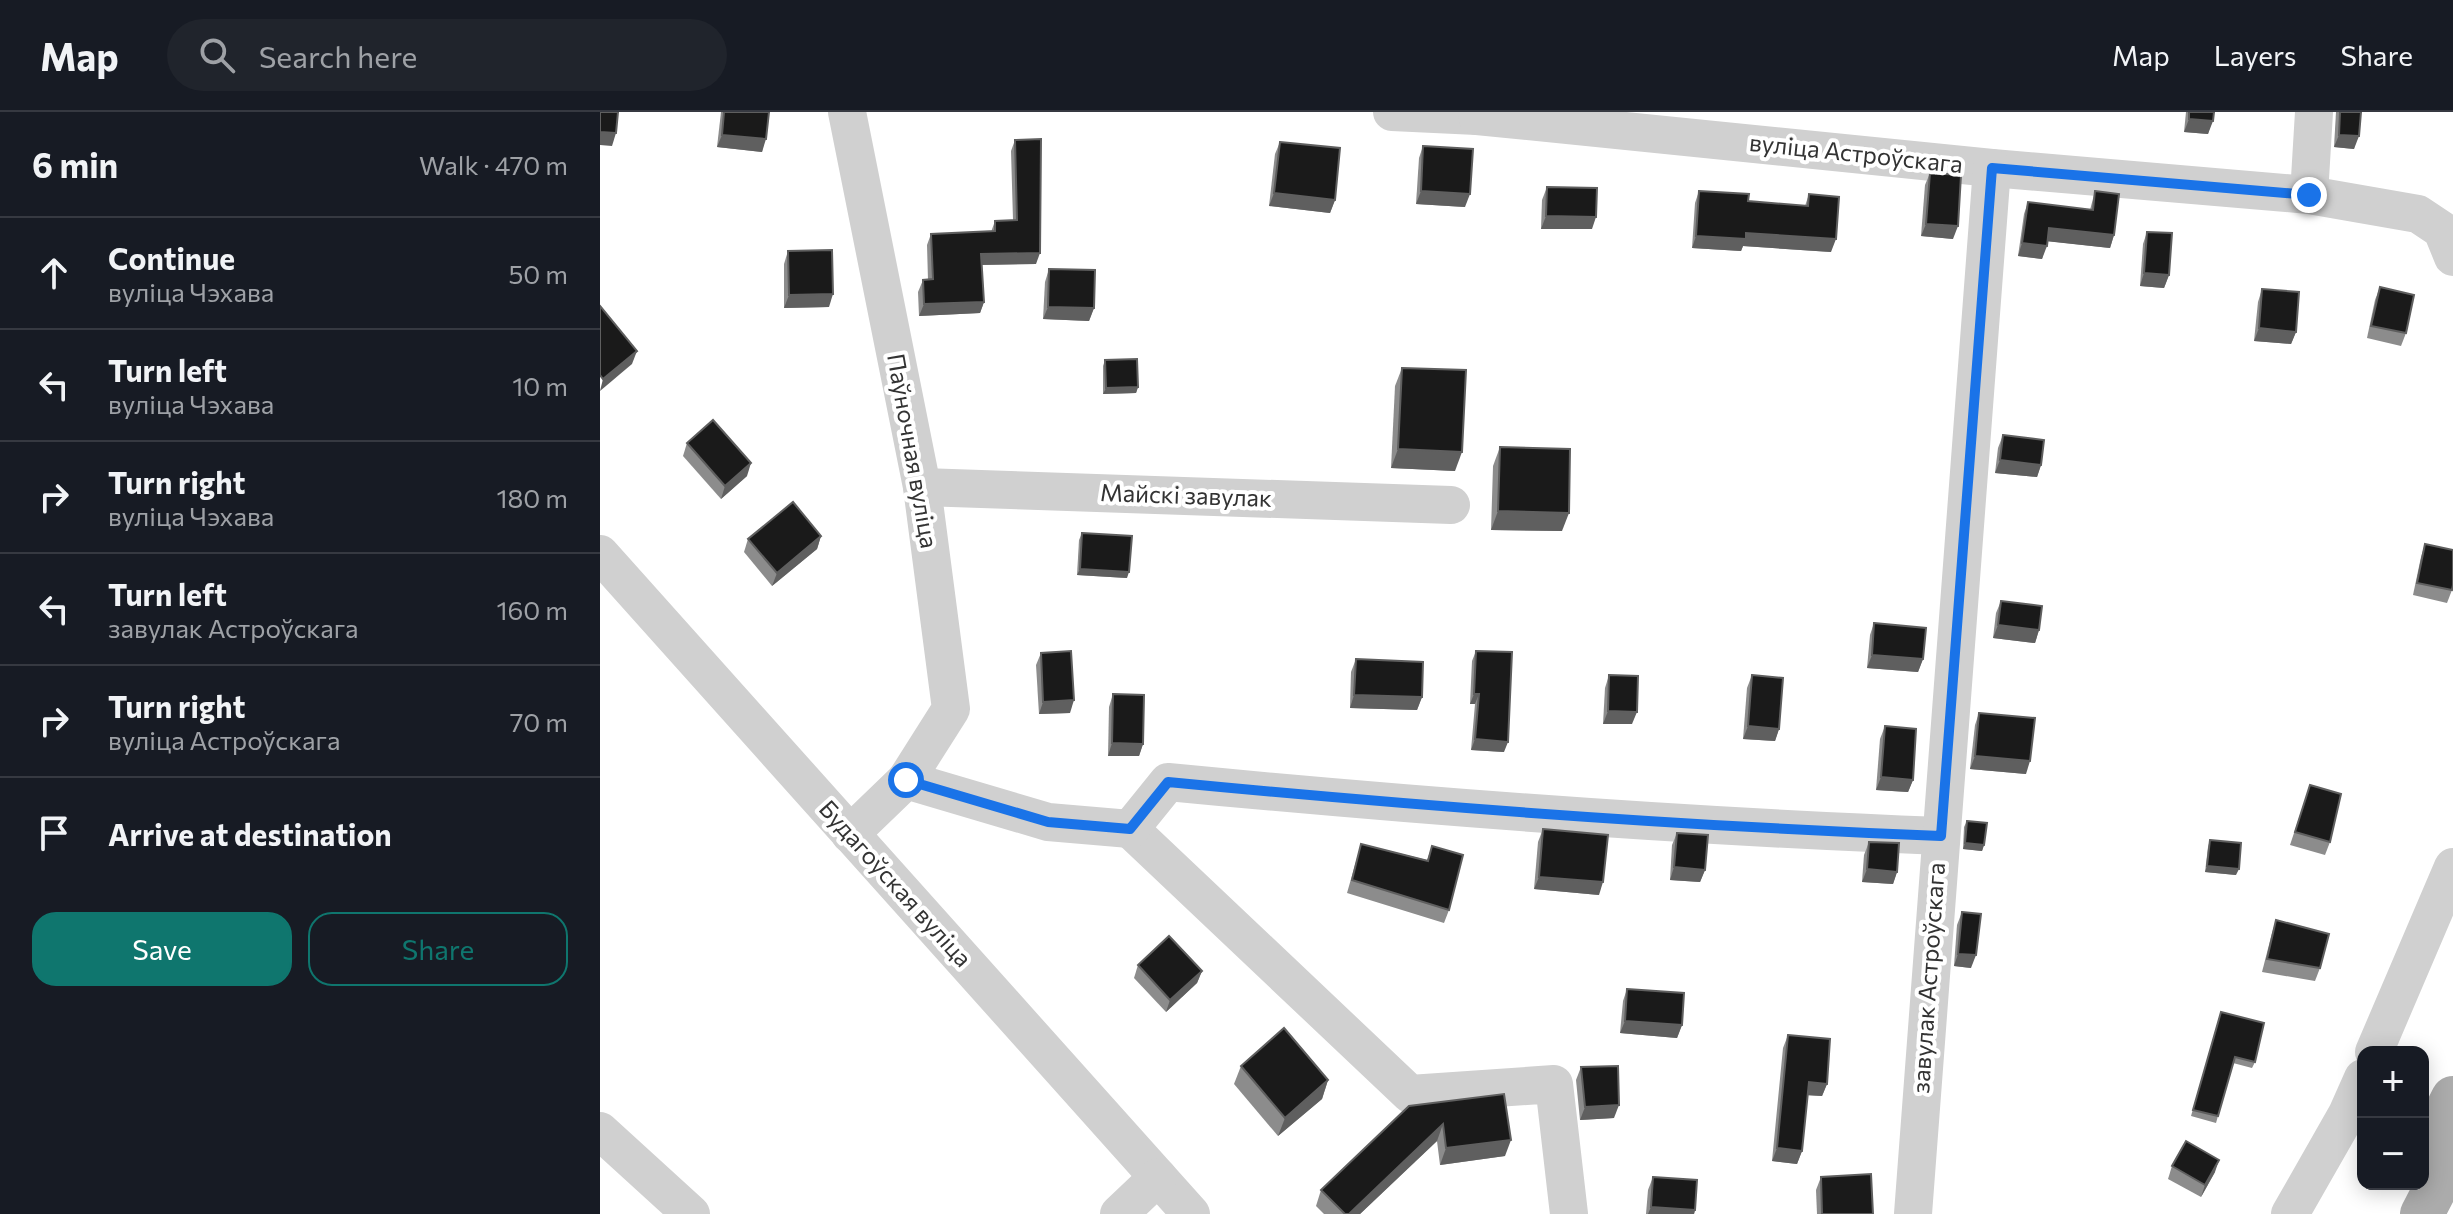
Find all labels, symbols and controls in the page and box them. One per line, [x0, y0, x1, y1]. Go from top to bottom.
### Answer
search box [167, 19, 727, 91]
text: Map [40, 32, 119, 79]
icon: search [195, 33, 239, 77]
text: Search here [259, 37, 417, 74]
text: Map [2112, 38, 2170, 72]
text: Layers [2214, 38, 2296, 72]
text: Share [2340, 38, 2413, 72]
street label: вуліца Астроўскага [1748, 127, 1964, 178]
text: 6 min [32, 143, 118, 185]
text: Walk · 470 m [419, 149, 568, 180]
route end [2291, 177, 2327, 213]
text: Continue [108, 239, 235, 276]
icon: ahead [32, 251, 76, 295]
text: 50 m [508, 258, 568, 289]
text: вуліца Чэхава [108, 276, 274, 307]
text: Turn left [108, 351, 227, 388]
street label: Паўночная вуліца [882, 351, 945, 550]
icon: left [32, 363, 76, 407]
text: 10 m [512, 370, 568, 401]
text: вуліца Чэхава [108, 388, 274, 419]
text: Turn right [108, 463, 245, 500]
icon: right [32, 475, 76, 519]
street label: Майскі завулак [1100, 477, 1273, 512]
text: 180 m [496, 482, 568, 513]
text: вуліца Чэхава [108, 500, 274, 531]
text: Turn left [108, 575, 227, 612]
icon: left [32, 587, 76, 631]
text: 160 m [496, 594, 568, 625]
text: завулак Астроўскага [108, 612, 359, 643]
text: Turn right [108, 687, 245, 724]
icon: right [32, 699, 76, 743]
text: 70 m [510, 706, 568, 737]
text: вуліца Астроўскага [108, 724, 340, 755]
route start [888, 762, 924, 798]
street label: Будагоўская вуліца [814, 794, 978, 972]
icon: arrive [32, 811, 76, 855]
text: Arrive at destination [108, 815, 392, 852]
street label: завулак Астроўскага [1905, 862, 1950, 1094]
button: Save [32, 912, 292, 986]
button: Share [308, 912, 568, 986]
map controls [2357, 1046, 2429, 1190]
button: + [2357, 1046, 2429, 1118]
button: − [2357, 1118, 2429, 1190]

